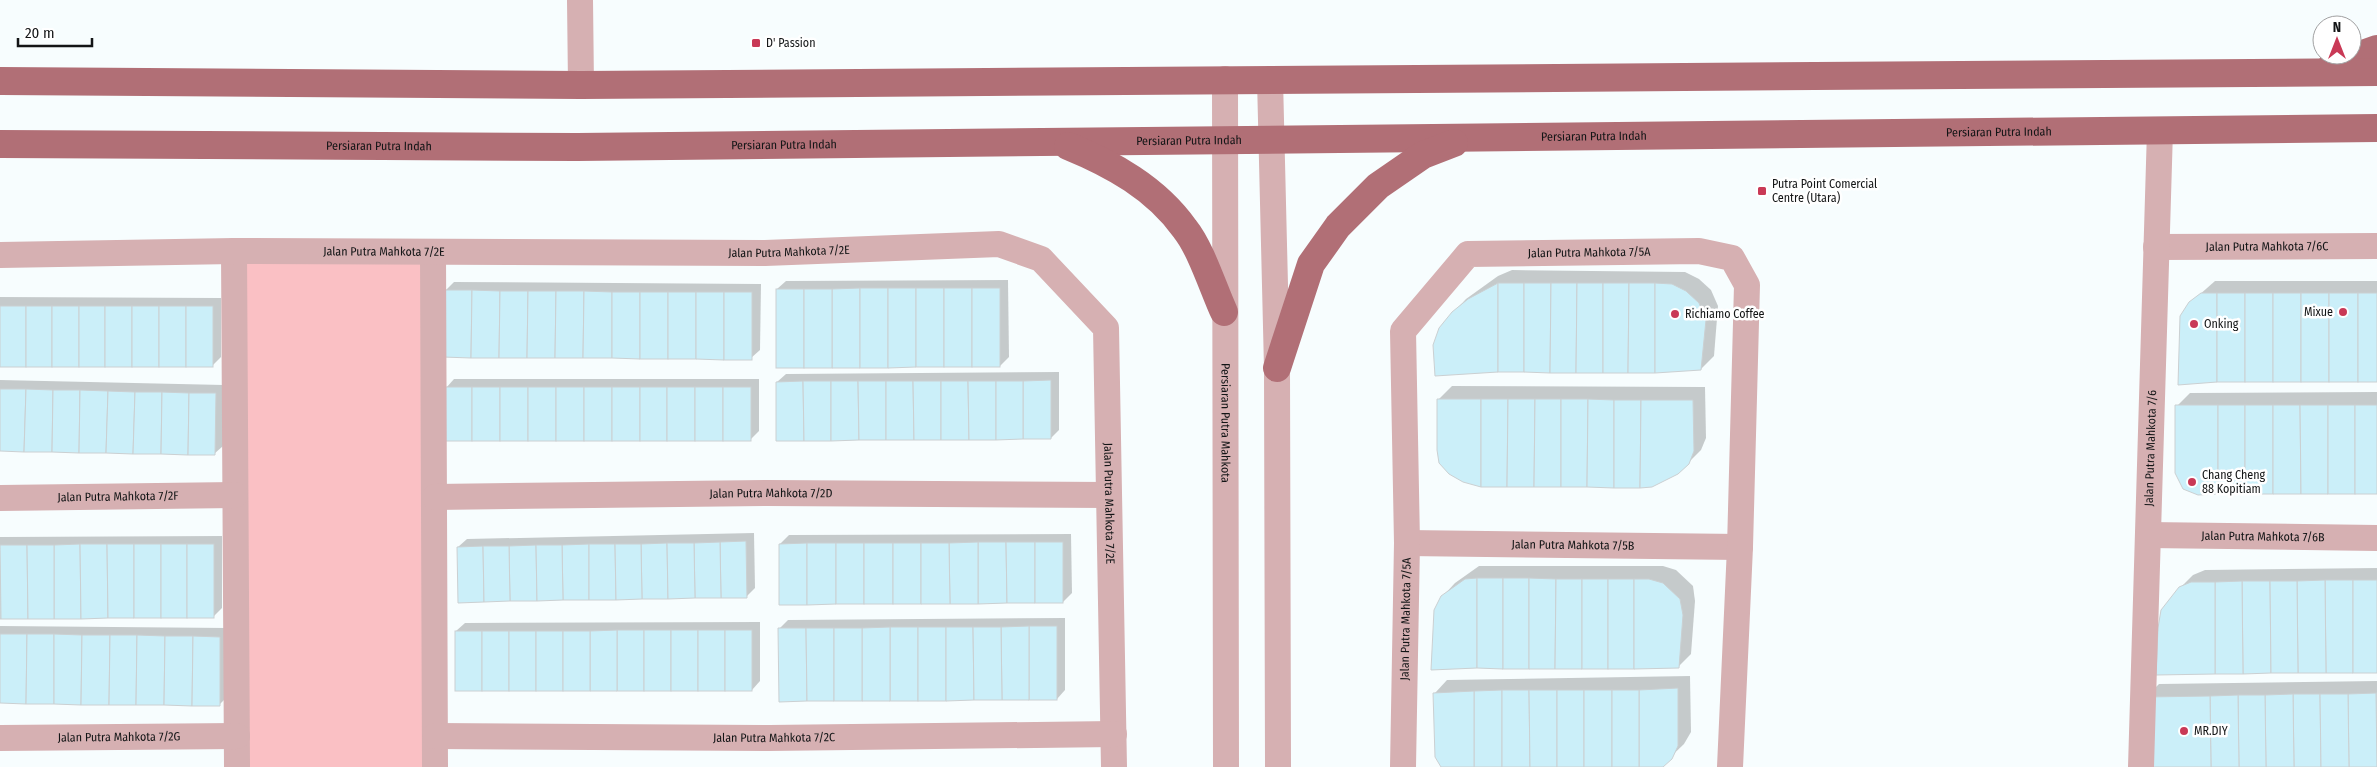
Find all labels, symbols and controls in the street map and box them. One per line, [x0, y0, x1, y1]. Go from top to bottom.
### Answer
scale bar [18, 15, 91, 47]
north arrow [2312, 15, 2362, 65]
text: N [2333, 19, 2341, 36]
text: 20 m [25, 24, 55, 42]
place label: D' Passion [766, 36, 815, 50]
marker: D' Passion [750, 37, 762, 49]
street label: Persiaran Putra Indah [1946, 124, 2052, 140]
street label: Persiaran Putra Indah [1541, 129, 1647, 144]
street label: Persiaran Putra Indah [1136, 133, 1242, 148]
street label: Persiaran Putra Indah [731, 137, 837, 152]
street label: Persiaran Putra Indah [326, 139, 432, 153]
place label: Putra Point Comercial Centre (Utara) [1772, 177, 1877, 205]
marker: Putra Point Comercial Centre (Utara) [1756, 185, 1768, 197]
street label: Jalan Putra Mahkota 7/6C [2206, 239, 2328, 254]
street label: Jalan Putra Mahkota 7/2E [728, 243, 850, 260]
street label: Jalan Putra Mahkota 7/2E [323, 244, 445, 259]
street label: Jalan Putra Mahkota 7/5A [1528, 245, 1651, 260]
place label: Mixue [2304, 305, 2333, 319]
marker: Mixue [2337, 306, 2349, 318]
place label: Richiamo Coffee [1685, 307, 1765, 321]
marker: Richiamo Coffee [1669, 308, 1681, 320]
place label: Onking [2204, 317, 2239, 331]
marker: Onking [2188, 318, 2200, 330]
street label: Persiaran Putra Mahkota [1218, 363, 1233, 483]
street label: Jalan Putra Mahkota 7/6 [2142, 390, 2159, 507]
street label: Jalan Putra Mahkota 7/2E [1101, 442, 1117, 565]
place label: Chang Cheng 88 Kopitiam [2202, 468, 2266, 496]
marker: Chang Cheng 88 Kopitiam [2186, 476, 2198, 488]
street label: Jalan Putra Mahkota 7/2D [709, 486, 832, 501]
street label: Jalan Putra Mahkota 7/2F [57, 489, 179, 504]
street label: Jalan Putra Mahkota 7/6B [2201, 529, 2325, 544]
street label: Jalan Putra Mahkota 7/5B [1511, 537, 1635, 553]
street label: Jalan Putra Mahkota 7/5A [1398, 557, 1414, 680]
place label: MR.DIY [2194, 724, 2228, 738]
marker: MR.DIY [2178, 725, 2190, 737]
street label: Jalan Putra Mahkota 7/2G [58, 729, 181, 745]
street label: Jalan Putra Mahkota 7/2C [713, 730, 835, 745]

